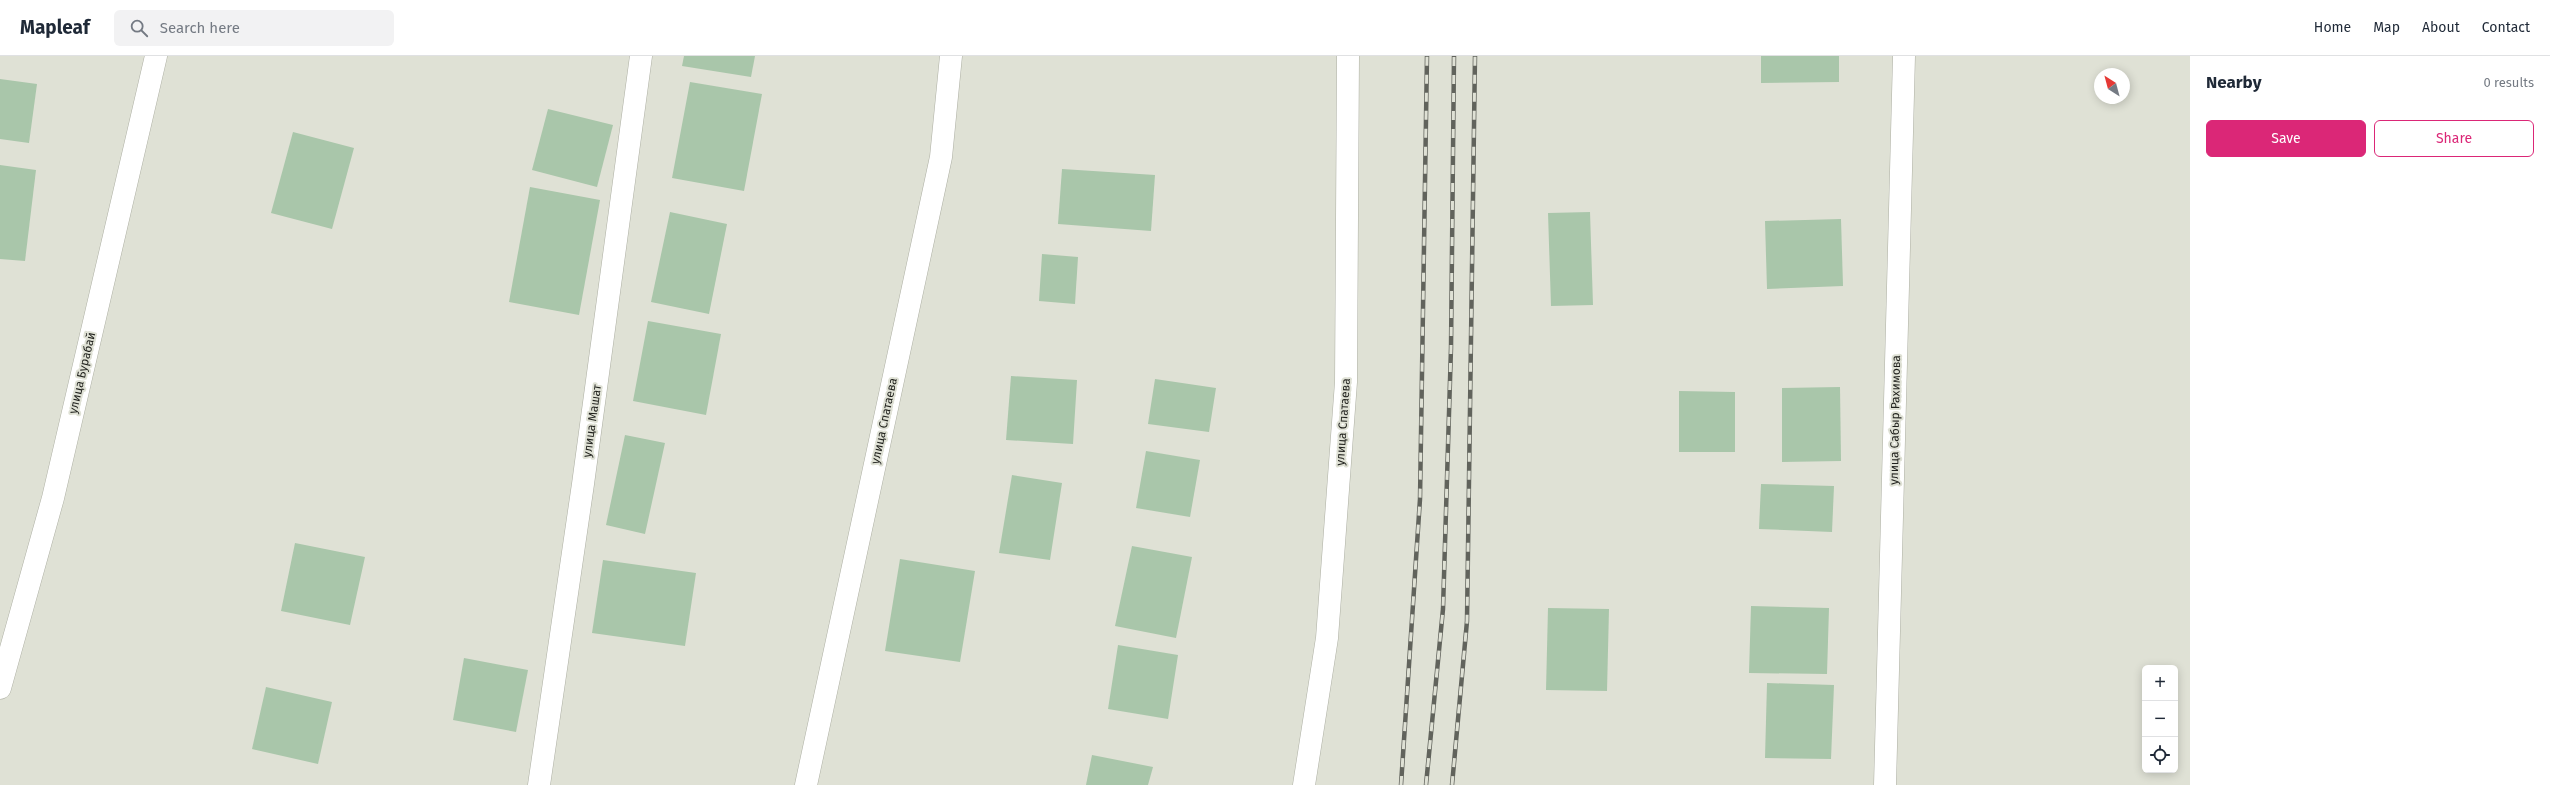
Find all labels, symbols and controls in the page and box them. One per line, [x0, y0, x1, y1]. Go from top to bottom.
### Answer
search box [114, 10, 394, 46]
text: Mapleaf [20, 16, 90, 39]
icon: search [128, 17, 150, 39]
text: Search here [160, 19, 240, 37]
text: Home [2314, 19, 2351, 36]
text: Map [2373, 19, 2400, 36]
text: About [2422, 19, 2460, 36]
text: Contact [2482, 19, 2530, 36]
north arrow [2094, 68, 2130, 104]
text: Nearby [2206, 72, 2261, 93]
text: 0 results [2483, 75, 2534, 90]
button: Save [2206, 120, 2366, 157]
button: Share [2374, 120, 2534, 157]
street label: улица Бурабай [66, 331, 98, 415]
street label: улица Сабыр Рахимова [1887, 355, 1903, 485]
street label: улица Спатаева [868, 377, 900, 465]
street label: улица Спатаева [1333, 378, 1353, 466]
street label: улица Машат [580, 383, 604, 458]
map controls [2142, 665, 2178, 773]
button: + [2142, 665, 2178, 701]
button: − [2142, 701, 2178, 737]
button: locate [2142, 737, 2178, 773]

